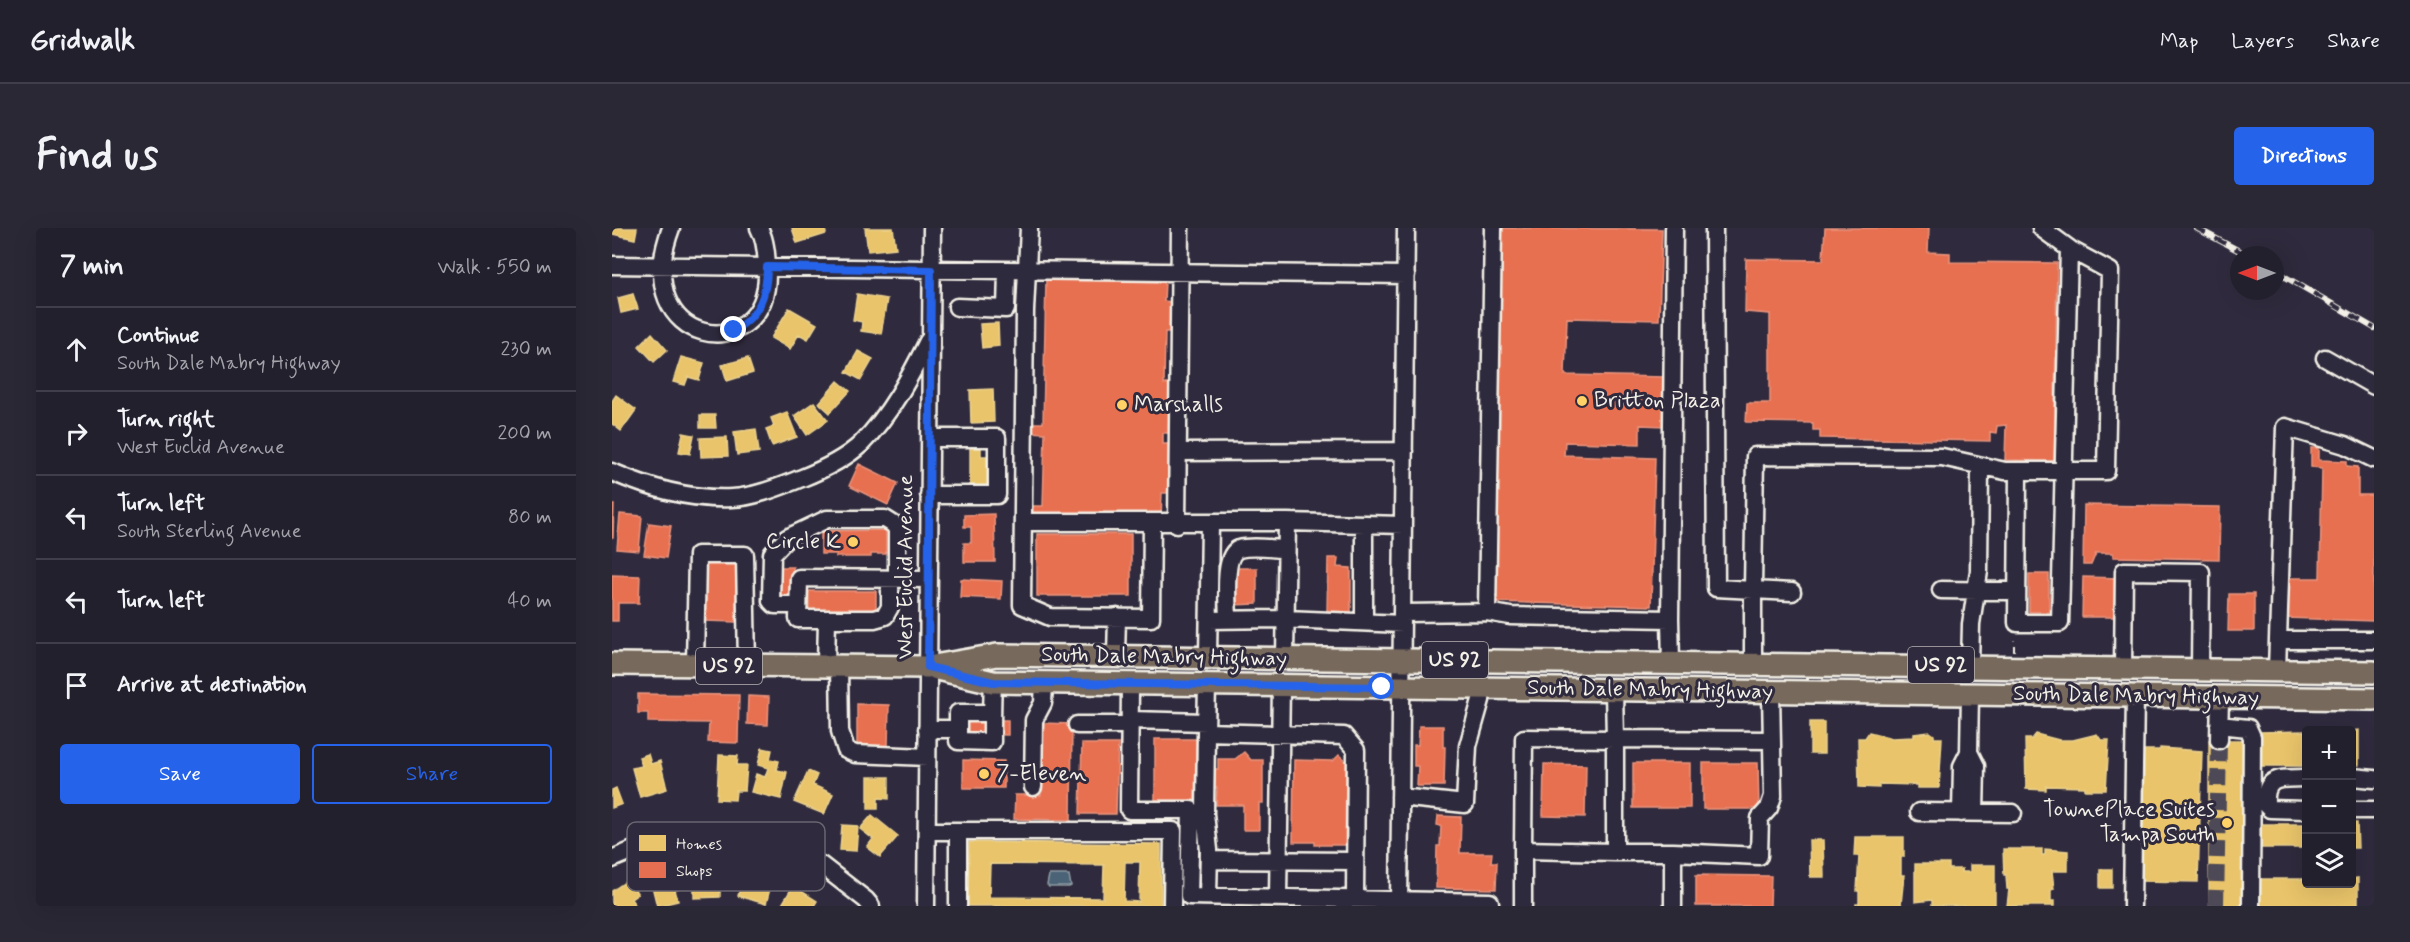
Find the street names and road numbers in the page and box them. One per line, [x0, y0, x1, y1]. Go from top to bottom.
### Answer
street label: West Euclid Avenue [892, 475, 920, 659]
street label: South Dale Mabry Highway [1041, 641, 1287, 676]
road number: US 92 [1422, 642, 1488, 678]
road number: US 92 [1908, 647, 1974, 683]
road number: US 92 [696, 648, 762, 684]
street label: South Dale Mabry Highway [1527, 674, 1773, 709]
street label: South Dale Mabry Highway [2013, 680, 2259, 715]

